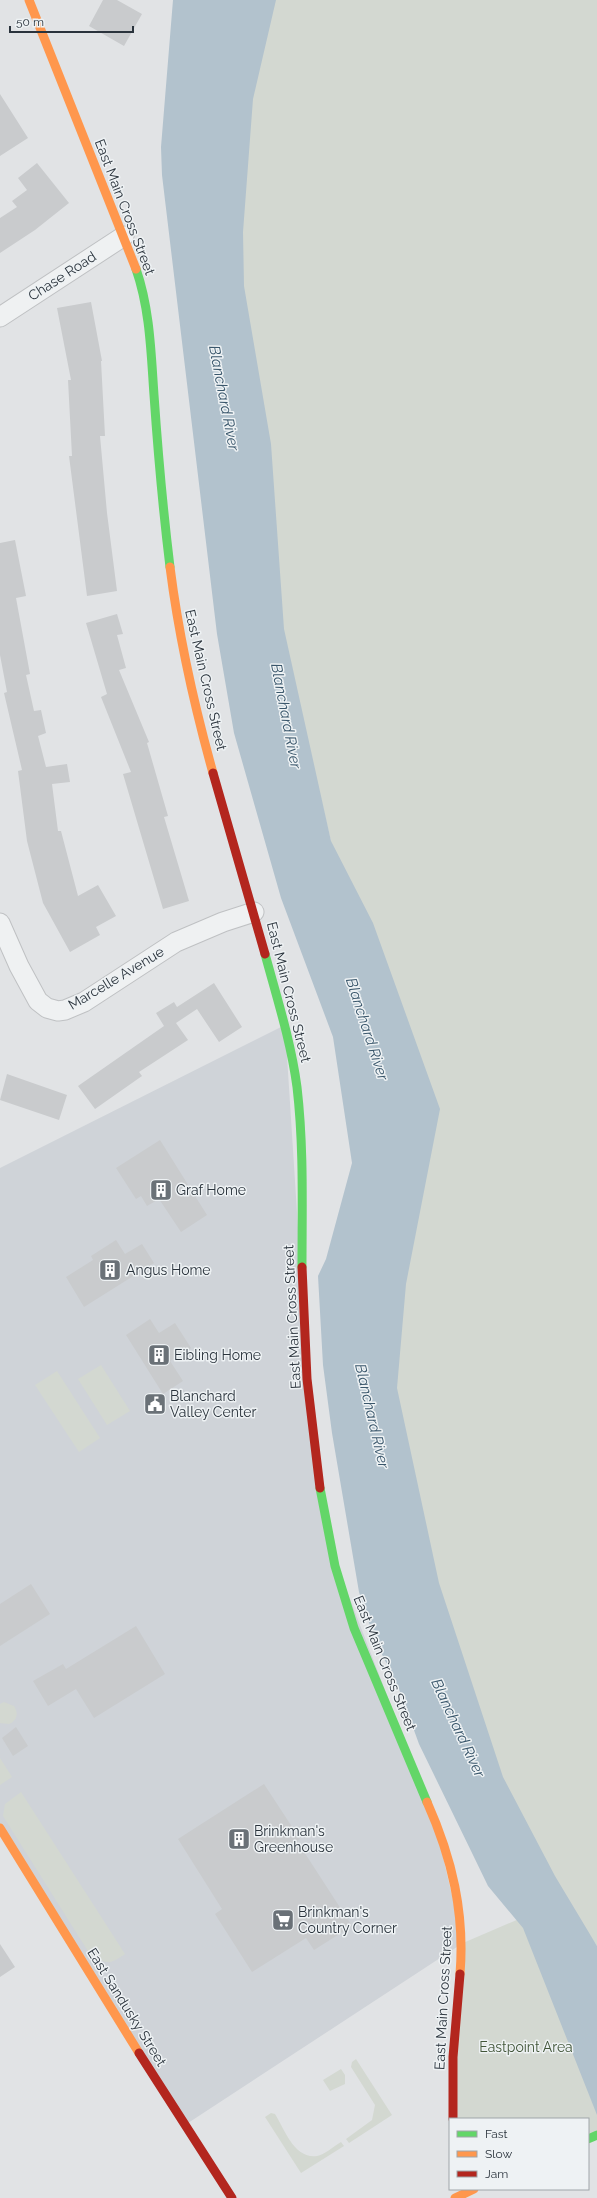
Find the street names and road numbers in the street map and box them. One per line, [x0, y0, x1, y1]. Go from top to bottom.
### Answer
street label: East Main Cross Street [92, 137, 158, 278]
street label: Chase Road [25, 248, 99, 304]
street label: East Main Cross Street [182, 608, 230, 752]
street label: East Main Cross Street [264, 920, 314, 1064]
street label: Marcelle Avenue [65, 943, 167, 1013]
street label: East Main Cross Street [280, 1244, 304, 1389]
street label: East Main Cross Street [351, 1593, 420, 1733]
street label: East Main Cross Street [431, 1925, 455, 2070]
street label: East Sandusky Street [84, 1945, 170, 2069]

